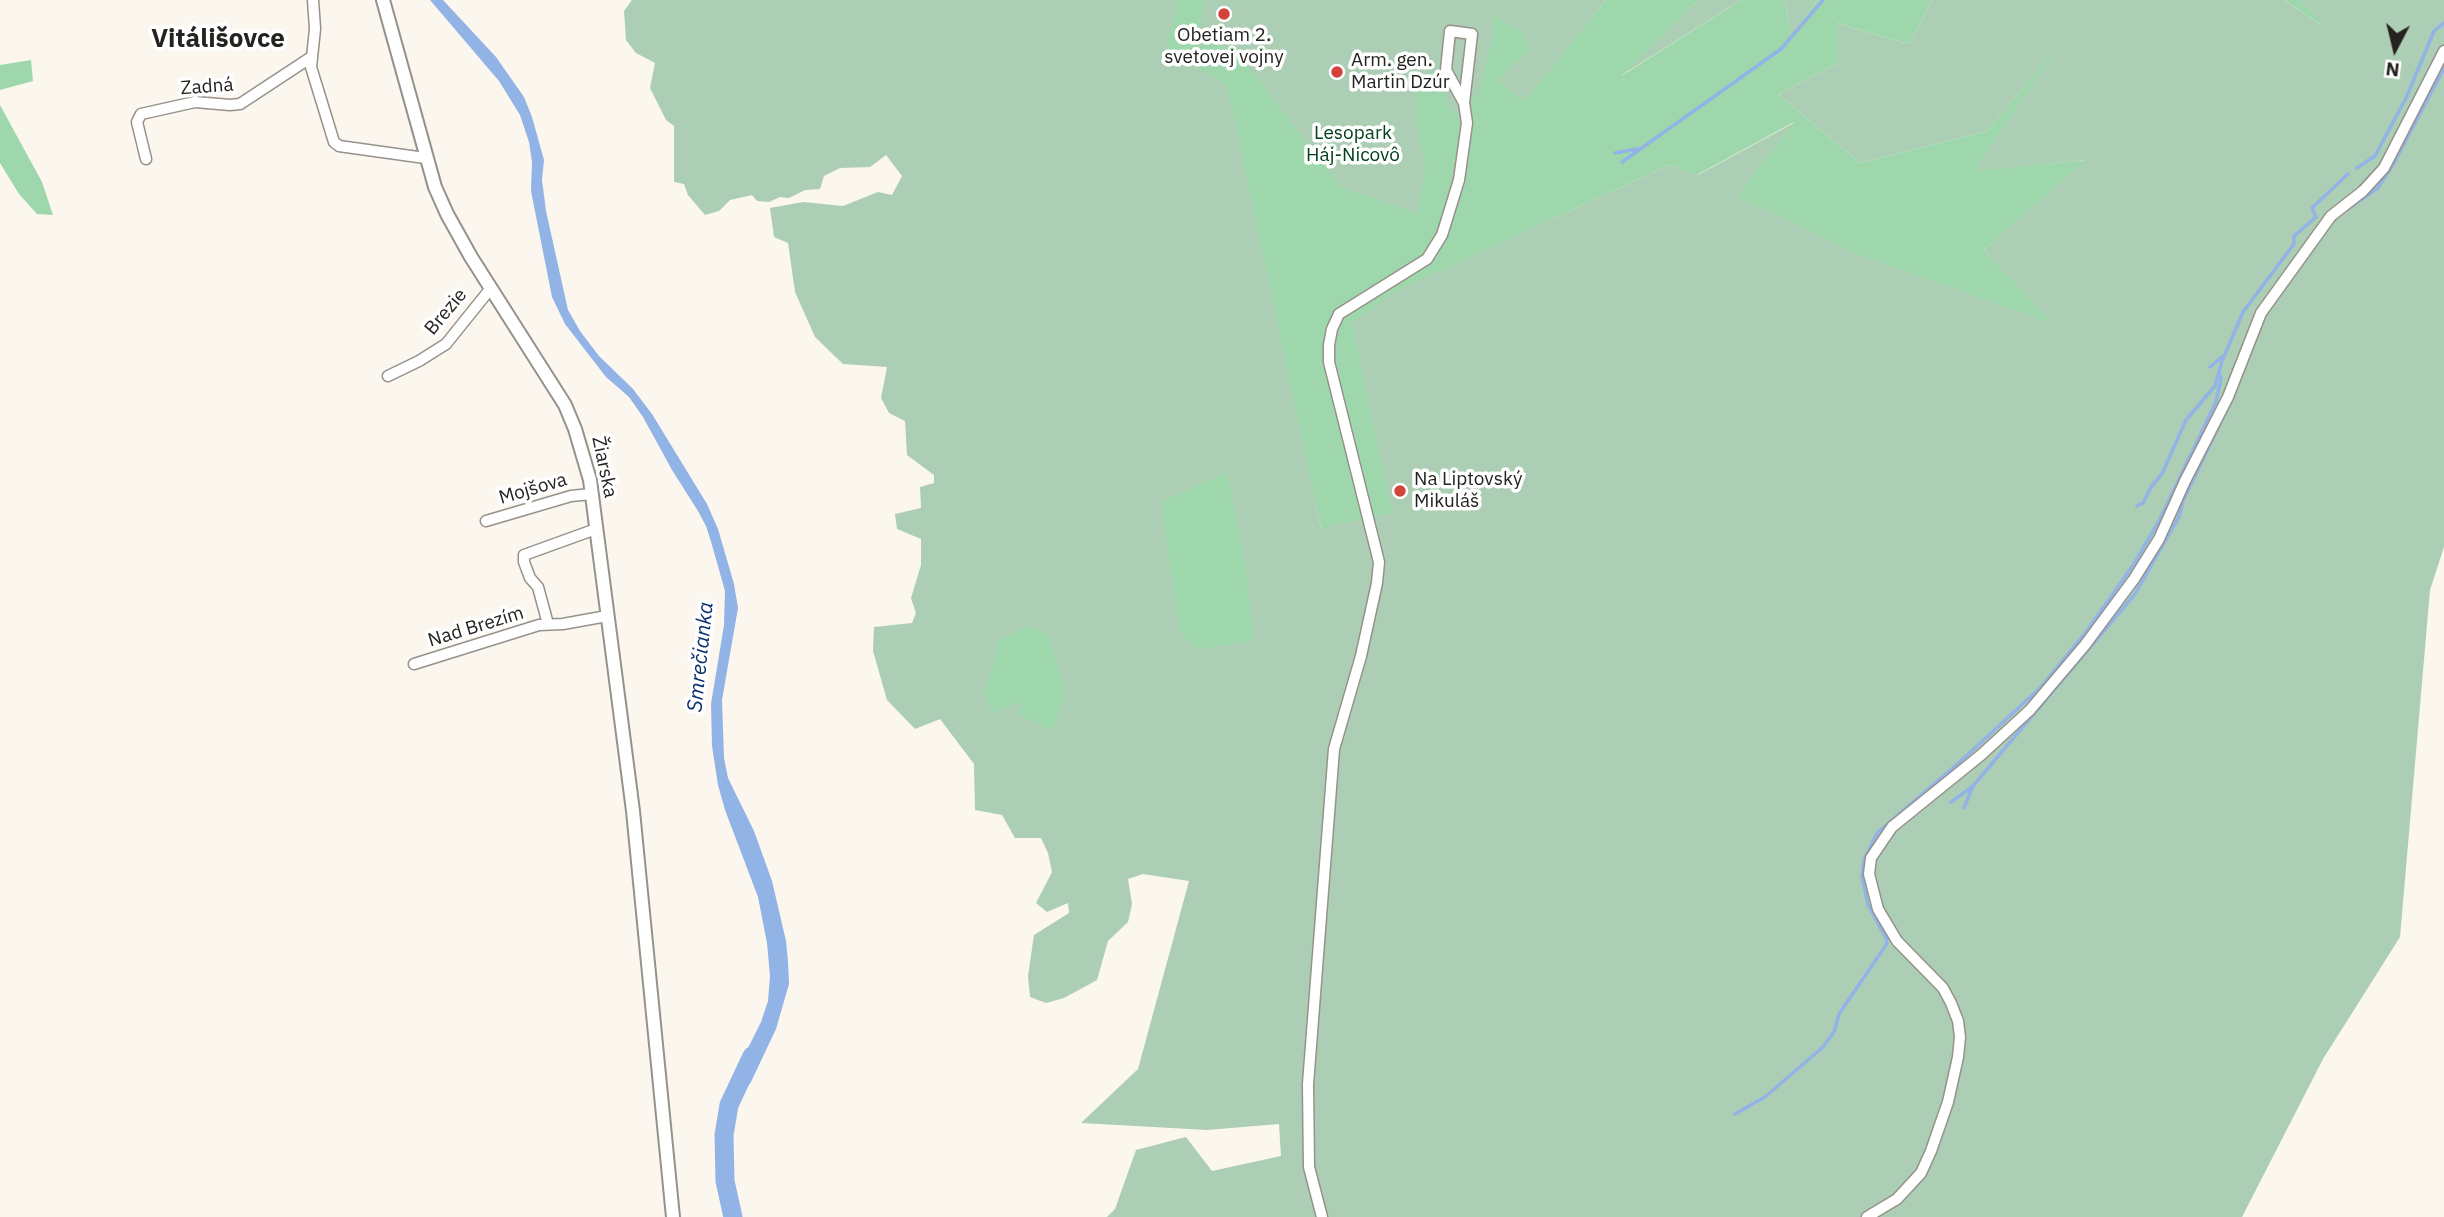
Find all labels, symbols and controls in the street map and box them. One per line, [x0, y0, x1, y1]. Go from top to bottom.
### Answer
marker: Obetiam 2. svetovej vojny [1216, 6, 1232, 22]
north arrow [2360, 14, 2430, 84]
district label: Vitálišovce [151, 23, 285, 55]
place label: Obetiam 2. svetovej vojny [1164, 25, 1284, 69]
place label: Arm. gen. Martin Dzúr [1351, 50, 1450, 94]
text: N [2384, 57, 2401, 83]
marker: Arm. gen. Martin Dzúr [1329, 64, 1345, 80]
street label: Zadná [180, 74, 234, 100]
park label: Lesopark Háj-Nicovô [1306, 123, 1400, 167]
street label: Brezie [420, 284, 472, 340]
street label: Žiarska [586, 434, 622, 500]
street label: Mojšova [496, 468, 570, 510]
place label: Na Liptovský Mikuláš [1414, 469, 1522, 513]
marker: Na Liptovský Mikuláš [1392, 483, 1408, 499]
water label: Smrečianka [683, 601, 719, 713]
street label: Nad Brezím [425, 602, 527, 652]

